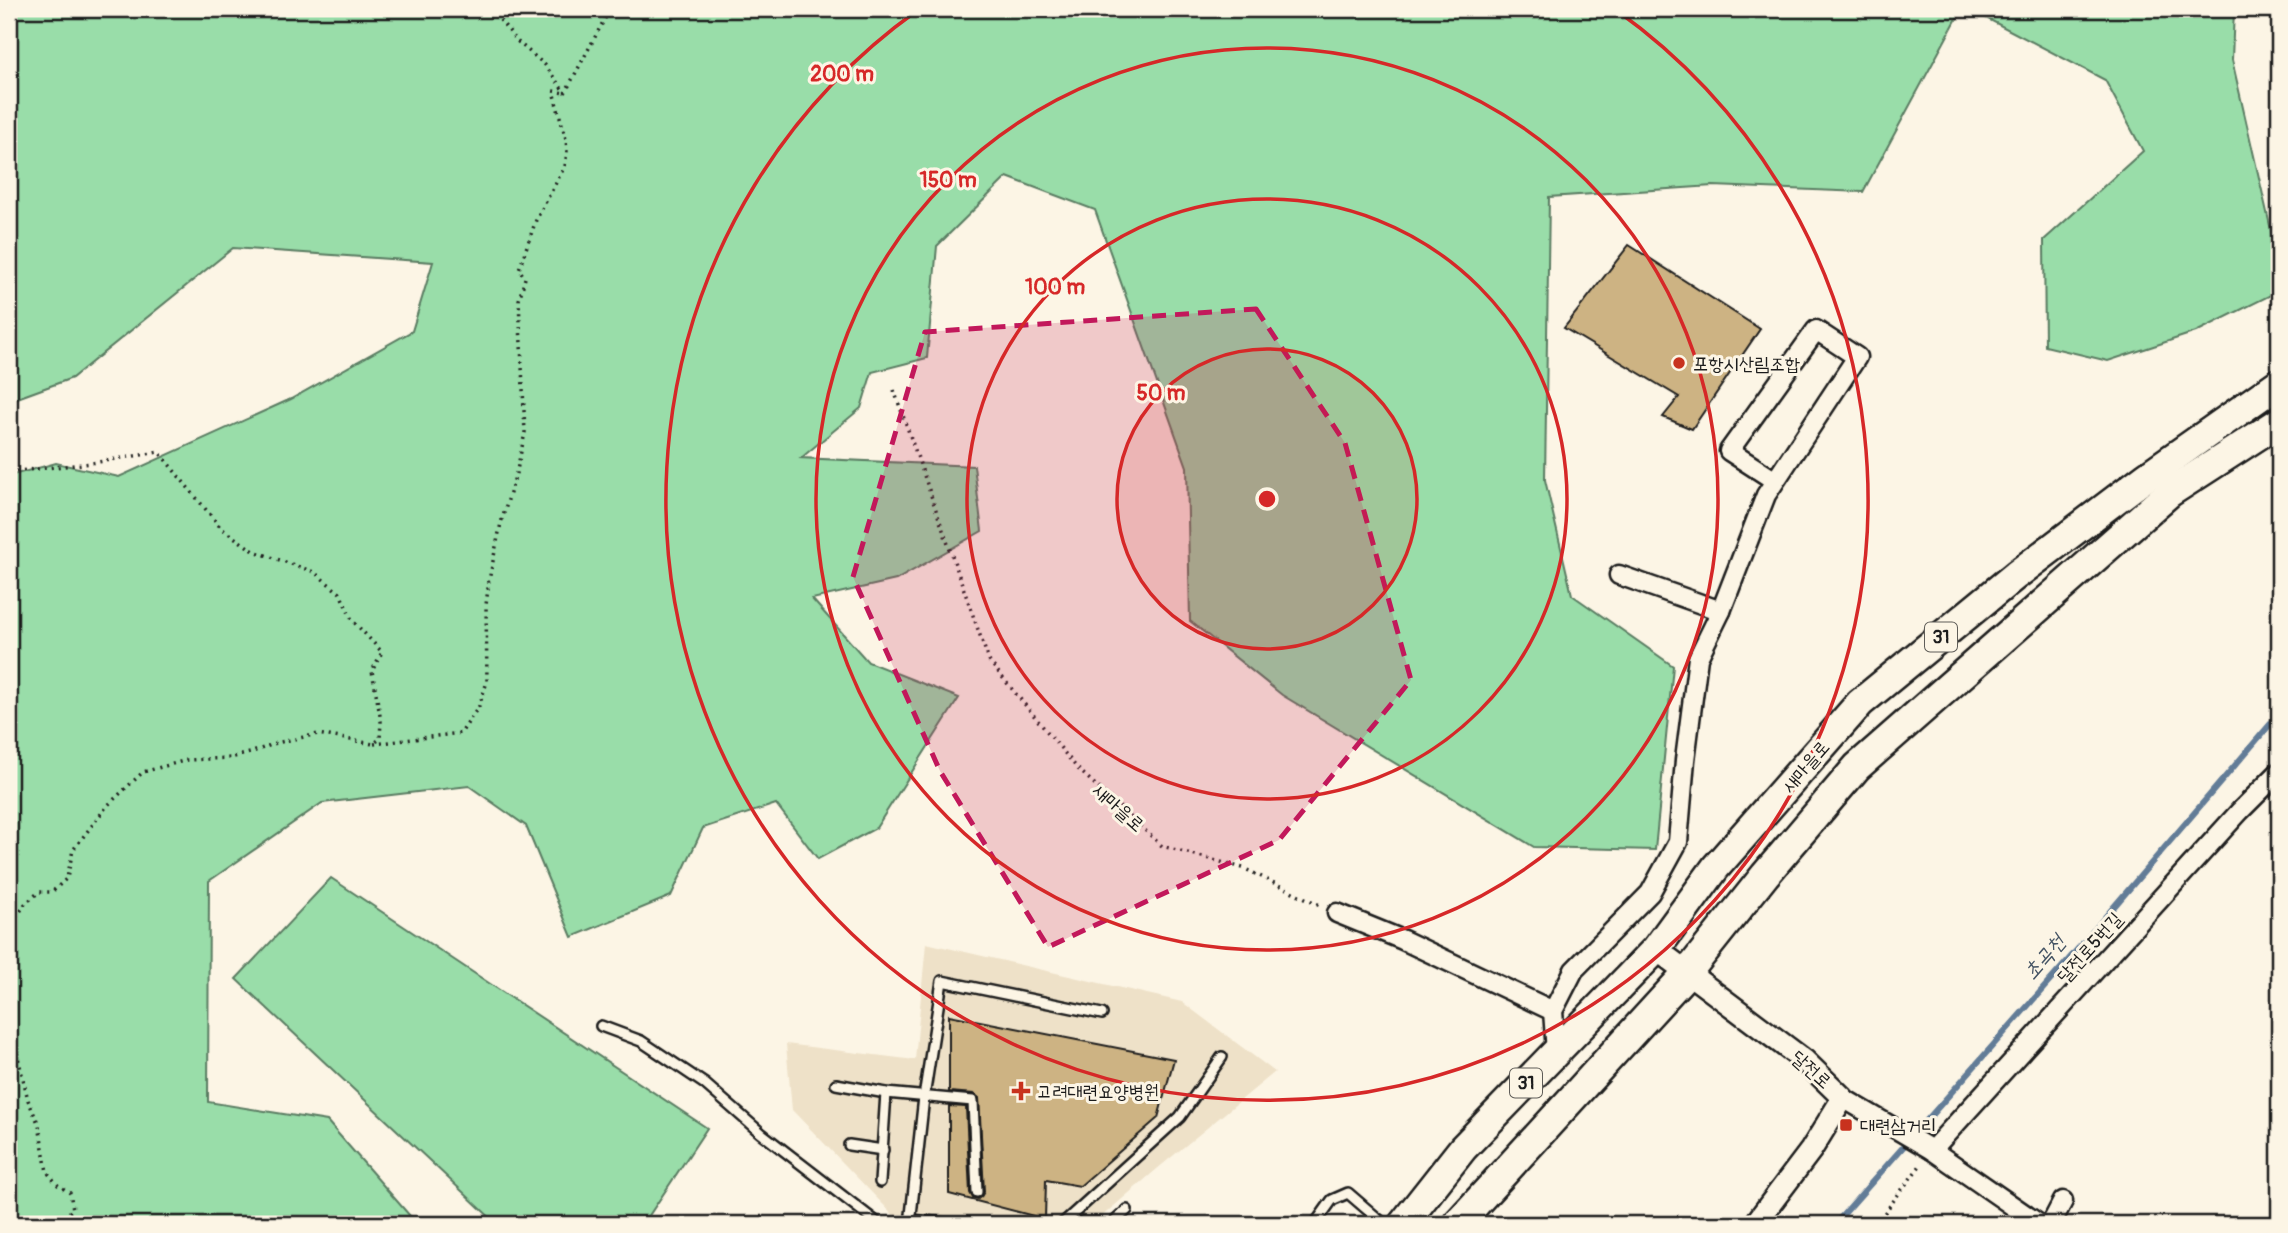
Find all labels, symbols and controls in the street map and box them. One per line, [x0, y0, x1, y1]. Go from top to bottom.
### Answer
text: 200 m [810, 61, 874, 88]
text: 150 m [919, 167, 977, 194]
text: 100 m [1025, 274, 1085, 301]
place label: 포항시산림조합 [1693, 352, 1800, 376]
marker: 포항시산림조합 [1671, 355, 1687, 371]
text: 50 m [1137, 380, 1186, 407]
centre of rings [1255, 487, 1279, 511]
road number: 31 [1925, 622, 1957, 652]
street label: 새마을로 [1777, 736, 1835, 798]
street label: 새마을로 [1088, 778, 1149, 837]
street label: 달전로5번길 [2052, 907, 2128, 988]
water label: 초곡천 [2018, 928, 2073, 985]
street label: 달전로 [1786, 1045, 1836, 1094]
road number: 31 [1510, 1068, 1542, 1098]
place label: 고려대련요양병원 [1037, 1080, 1159, 1104]
marker: 고려대련요양병원 [1011, 1081, 1031, 1101]
place label: 대련삼거리 [1860, 1114, 1936, 1138]
marker: 대련삼거리 [1838, 1117, 1854, 1133]

